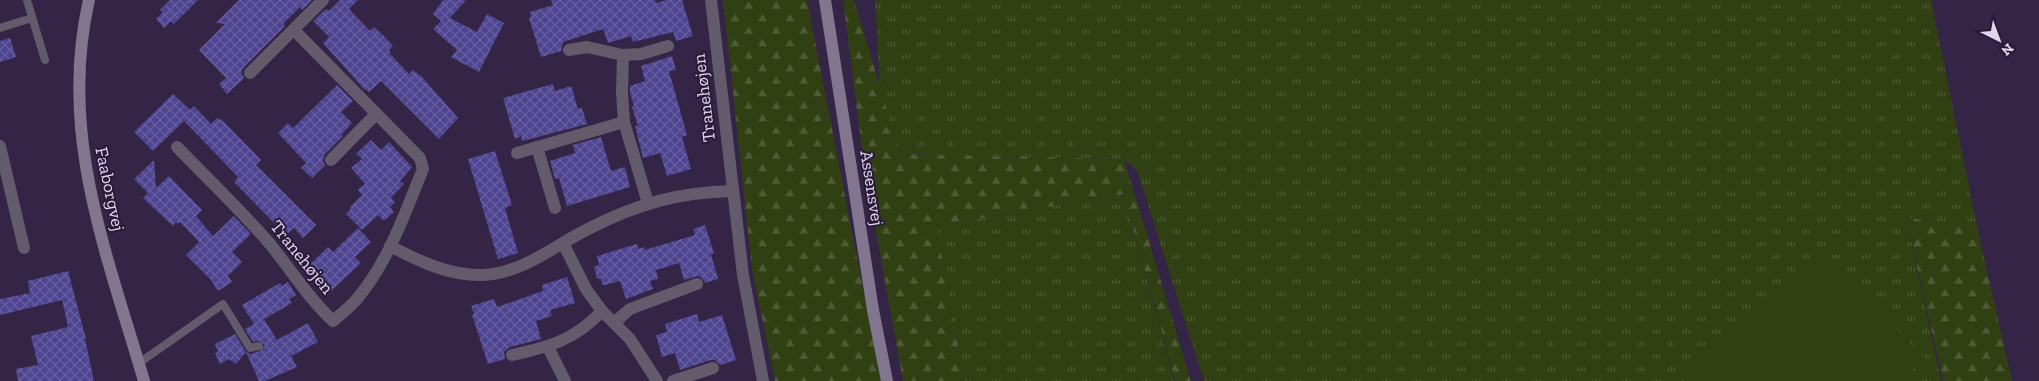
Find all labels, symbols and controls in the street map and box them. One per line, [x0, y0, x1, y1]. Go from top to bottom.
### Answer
north arrow [1974, 15, 2024, 65]
text: N [1997, 39, 2017, 59]
street label: Tranehøjen [688, 52, 720, 143]
street label: Faaborgvej [90, 145, 130, 233]
street label: Assensvej [855, 149, 889, 227]
street label: Tranehøjen [266, 216, 339, 299]

